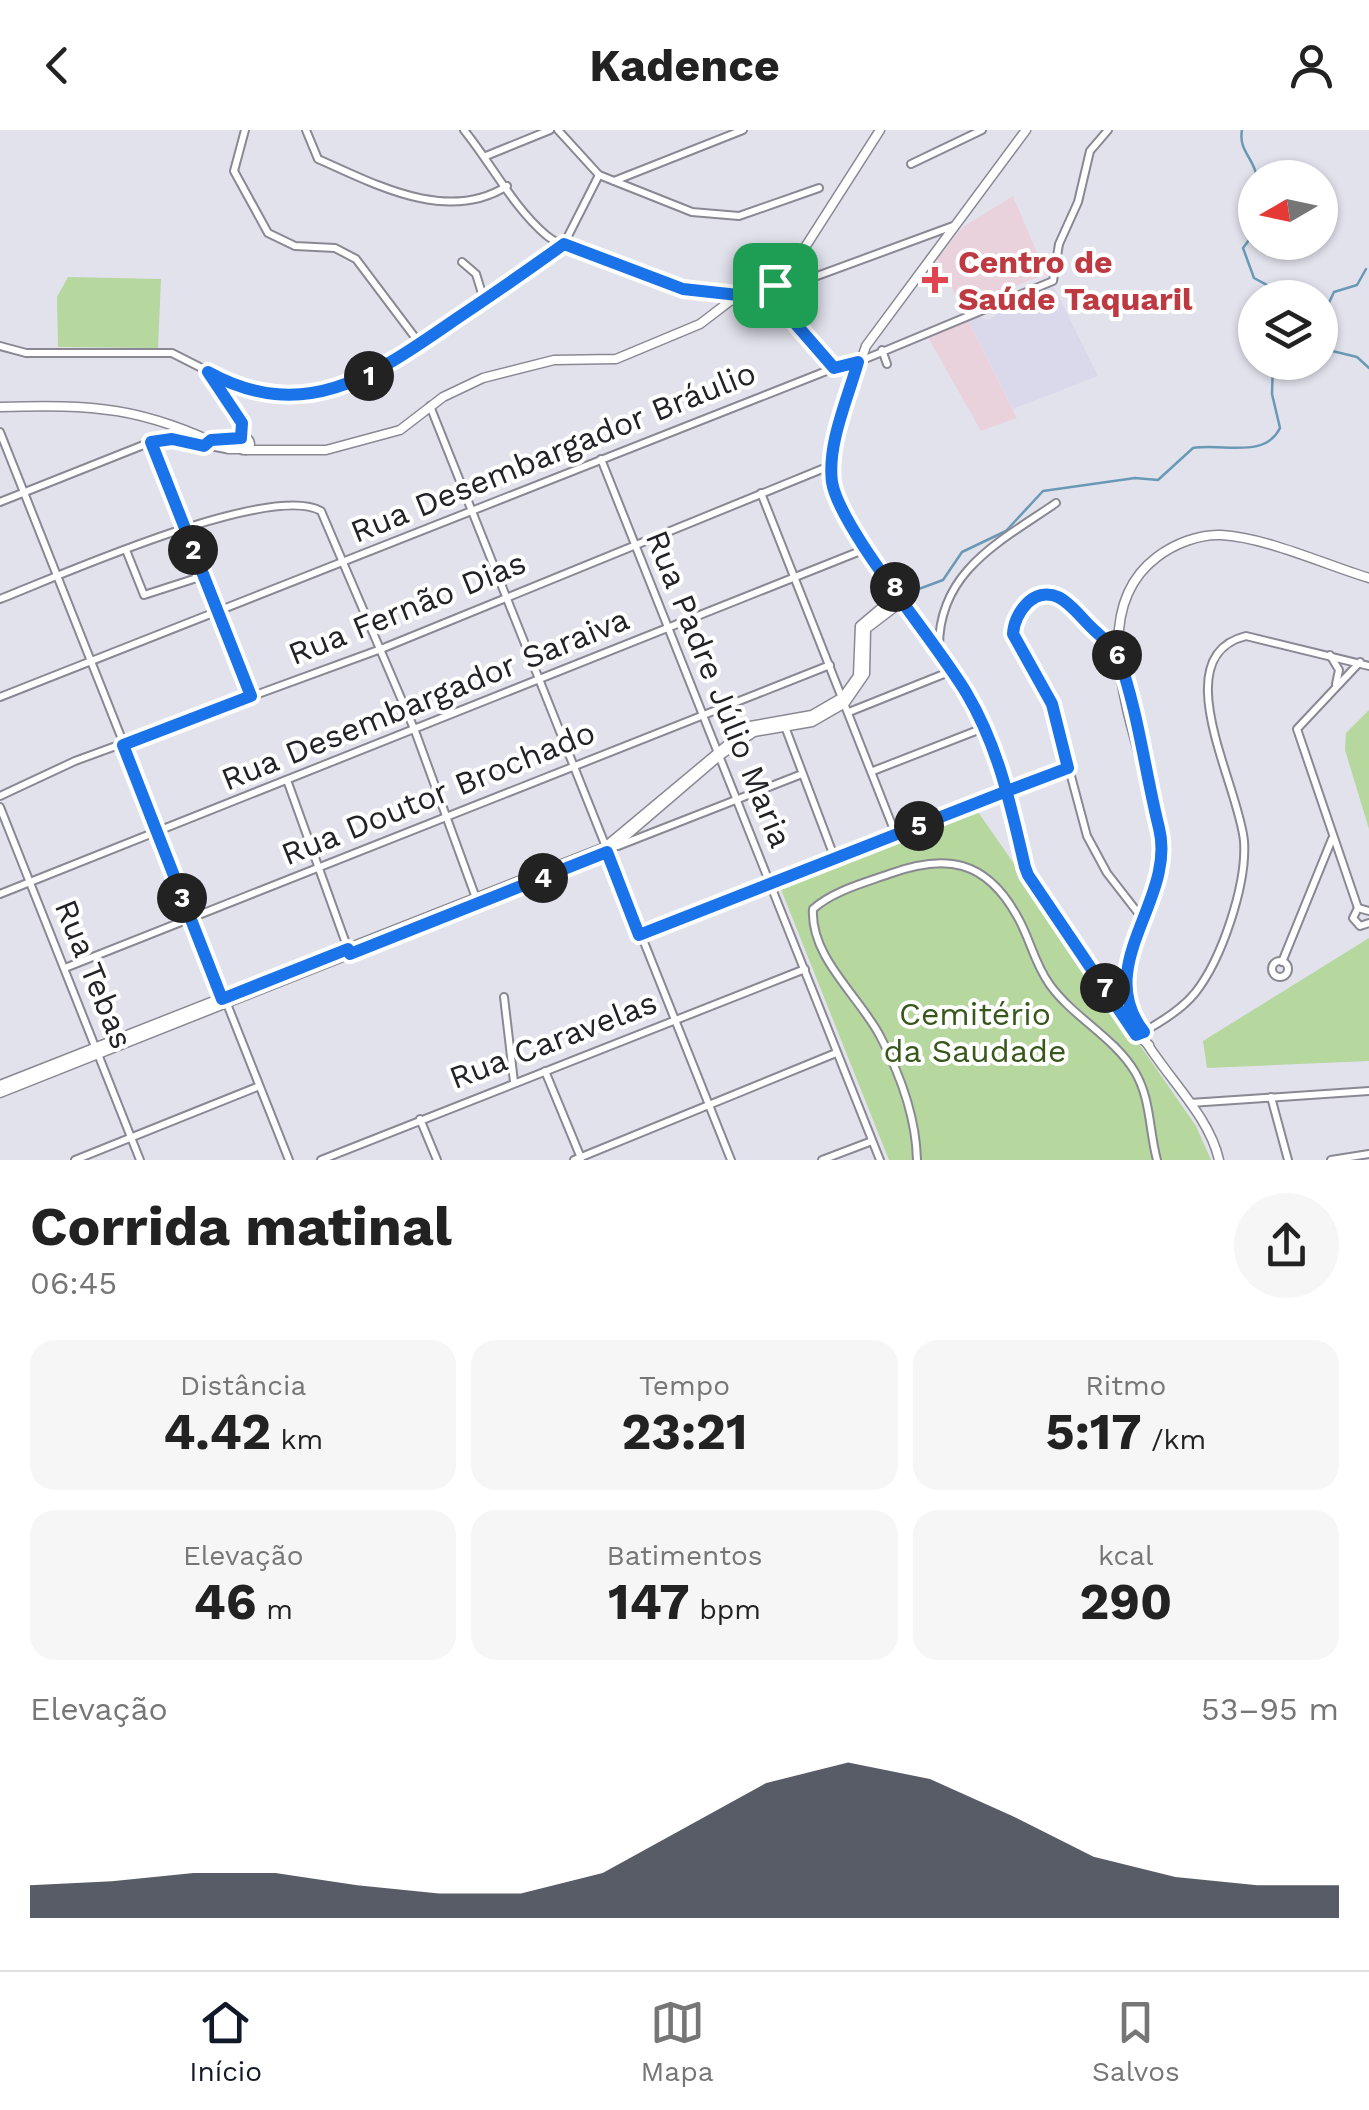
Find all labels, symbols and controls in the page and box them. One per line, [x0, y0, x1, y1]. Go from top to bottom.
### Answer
icon: back [30, 38, 85, 93]
icon: person [1284, 38, 1339, 93]
text: Kadence [589, 39, 780, 92]
north arrow [1238, 160, 1338, 260]
map controls [1238, 160, 1338, 380]
pin [733, 243, 818, 328]
place label: Centro de Saúde Taquaril [958, 243, 1193, 318]
icon: arrive [748, 258, 803, 313]
marker: Centro de Saúde Taquaril [922, 267, 948, 293]
button: layers [1238, 280, 1338, 380]
pin: 1 [344, 351, 394, 401]
street label: Rua Desembargador Bráulio [345, 353, 761, 551]
text: 1 [363, 359, 375, 392]
pin: 2 [168, 525, 218, 575]
street label: Rua Padre Júlio Maria [638, 525, 800, 853]
text: 2 [185, 533, 201, 566]
street label: Rua Fernão Dias [283, 543, 531, 673]
pin: 8 [870, 562, 920, 612]
text: 8 [886, 570, 904, 603]
street label: Rua Desembargador Saraiva [216, 600, 634, 798]
pin: 6 [1092, 630, 1142, 680]
text: 6 [1108, 638, 1126, 671]
street label: Rua Doutor Brochado [276, 713, 600, 873]
pin: 5 [894, 801, 944, 851]
text: 5 [911, 809, 927, 842]
pin: 4 [518, 853, 568, 903]
text: 4 [534, 861, 552, 894]
pin: 3 [157, 873, 207, 923]
text: 3 [174, 881, 190, 914]
street label: Rua Tebas [47, 894, 141, 1054]
pin: 7 [1080, 963, 1130, 1013]
text: 7 [1096, 971, 1114, 1004]
street label: Rua Caravelas [444, 983, 662, 1097]
park label: Cemitério da Saudade [883, 995, 1067, 1070]
button: share [1234, 1193, 1339, 1298]
text: Corrida matinal [30, 1194, 452, 1258]
text: 06:45 [30, 1264, 117, 1302]
text: Distância [180, 1369, 306, 1402]
text: Tempo [639, 1369, 730, 1402]
text: Ritmo [1085, 1369, 1166, 1402]
text: 4.42 [163, 1402, 271, 1461]
text: 23:21 [622, 1402, 747, 1461]
text: 5:17 [1046, 1402, 1142, 1461]
text: km [271, 1423, 323, 1456]
text: /km [1142, 1423, 1206, 1456]
text: Elevação [183, 1539, 303, 1572]
text: Batimentos [606, 1539, 763, 1572]
text: kcal [1098, 1539, 1154, 1572]
text: 46 [193, 1572, 257, 1631]
text: 147 [608, 1572, 690, 1631]
text: 290 [1079, 1572, 1172, 1631]
text: m [257, 1593, 293, 1626]
text: bpm [690, 1593, 761, 1626]
text: Elevação [30, 1690, 168, 1728]
text: 53–95 m [1201, 1690, 1339, 1728]
tab: Início [189, 1995, 262, 2088]
tab: Mapa [641, 1995, 714, 2088]
tab: Salvos [1092, 1995, 1180, 2088]

